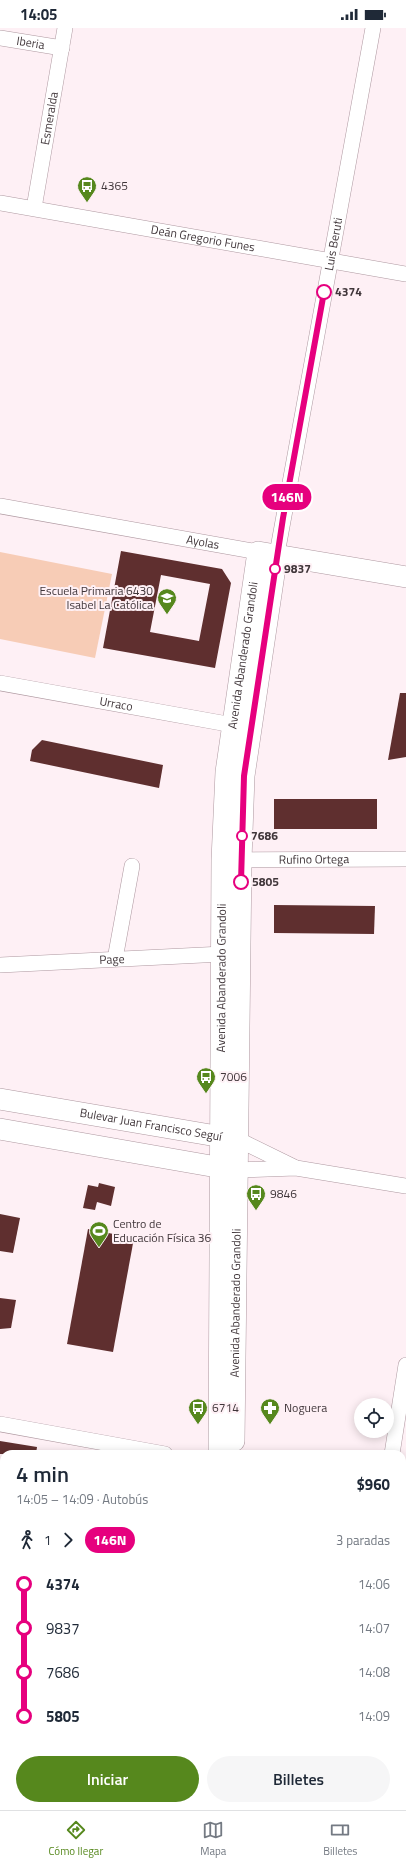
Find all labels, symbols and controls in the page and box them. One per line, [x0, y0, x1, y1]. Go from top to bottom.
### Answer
text: 14:05 [20, 3, 57, 26]
street label: Iberia [15, 31, 46, 54]
street label: Esmeralda [35, 90, 63, 146]
bus stop icon: 4365 [76, 175, 98, 203]
place label: 4365 [101, 176, 128, 195]
street label: Luis Beruti [319, 216, 347, 272]
street label: Deán Gregorio Funes [149, 220, 257, 256]
place label: 4374 [335, 282, 362, 301]
marker: 4374 [316, 284, 332, 300]
line badge: 146N [259, 484, 315, 510]
text: 146N [270, 486, 304, 507]
street label: Ayolas [185, 529, 221, 554]
place label: 9837 [284, 559, 311, 578]
marker: 9837 [269, 563, 281, 575]
street label: Avenida Abanderado Grandoli [222, 580, 263, 730]
place label: Escuela Primaria 6430 Isabel La Católica [39, 581, 153, 614]
school or university icon: Escuela Primaria 6430 Isabel La Católica [156, 587, 178, 615]
street label: Urraco [98, 691, 134, 716]
place label: 7686 [251, 826, 278, 845]
marker: 7686 [236, 830, 248, 842]
street label: Rufino Ortega [279, 849, 349, 869]
place label: 5805 [252, 872, 279, 891]
marker: 5805 [233, 874, 249, 890]
street label: Avenida Abanderado Grandoli [211, 904, 231, 1052]
street label: Page [99, 949, 125, 969]
bus stop icon: 7006 [195, 1066, 217, 1094]
place label: 7006 [220, 1067, 247, 1086]
street label: Bulevar Juan Francisco Seguí [78, 1103, 225, 1146]
bus stop icon: 9846 [245, 1183, 267, 1211]
place label: 9846 [270, 1184, 297, 1203]
place label: Centro de Educación Física 36 [113, 1214, 212, 1247]
sports icon: Centro de Educación Física 36 [88, 1220, 110, 1248]
street label: Avenida Abanderado Grandoli [225, 1228, 246, 1378]
bus stop icon: 6714 [187, 1397, 209, 1425]
pharmacy icon: Noguera [259, 1397, 281, 1425]
place label: 6714 [212, 1398, 239, 1417]
place label: Noguera [284, 1398, 327, 1417]
map controls [354, 1398, 394, 1438]
button: locate [354, 1398, 394, 1438]
text: 4 min [16, 1457, 69, 1491]
text: $960 [356, 1473, 390, 1496]
text: 14:05 – 14:09 · Autobús [16, 1489, 148, 1509]
icon: walk [16, 1529, 38, 1551]
icon: forward [57, 1529, 79, 1551]
text: 146N [93, 1529, 127, 1550]
text: 1 [44, 1530, 51, 1550]
text: 3 paradas [336, 1530, 390, 1550]
text: 4374 [46, 1573, 80, 1596]
text: 14:06 [358, 1574, 390, 1594]
text: 9837 [46, 1617, 80, 1640]
text: 14:07 [358, 1618, 390, 1638]
text: 7686 [46, 1661, 80, 1684]
text: 14:08 [358, 1662, 390, 1682]
text: 5805 [46, 1705, 80, 1728]
text: 14:09 [358, 1706, 390, 1726]
button: Iniciar [16, 1756, 199, 1802]
button: Billetes [207, 1756, 390, 1802]
tab: Cómo llegar [48, 1819, 103, 1859]
tab: Mapa [200, 1819, 226, 1859]
tab: Billetes [323, 1819, 357, 1859]

